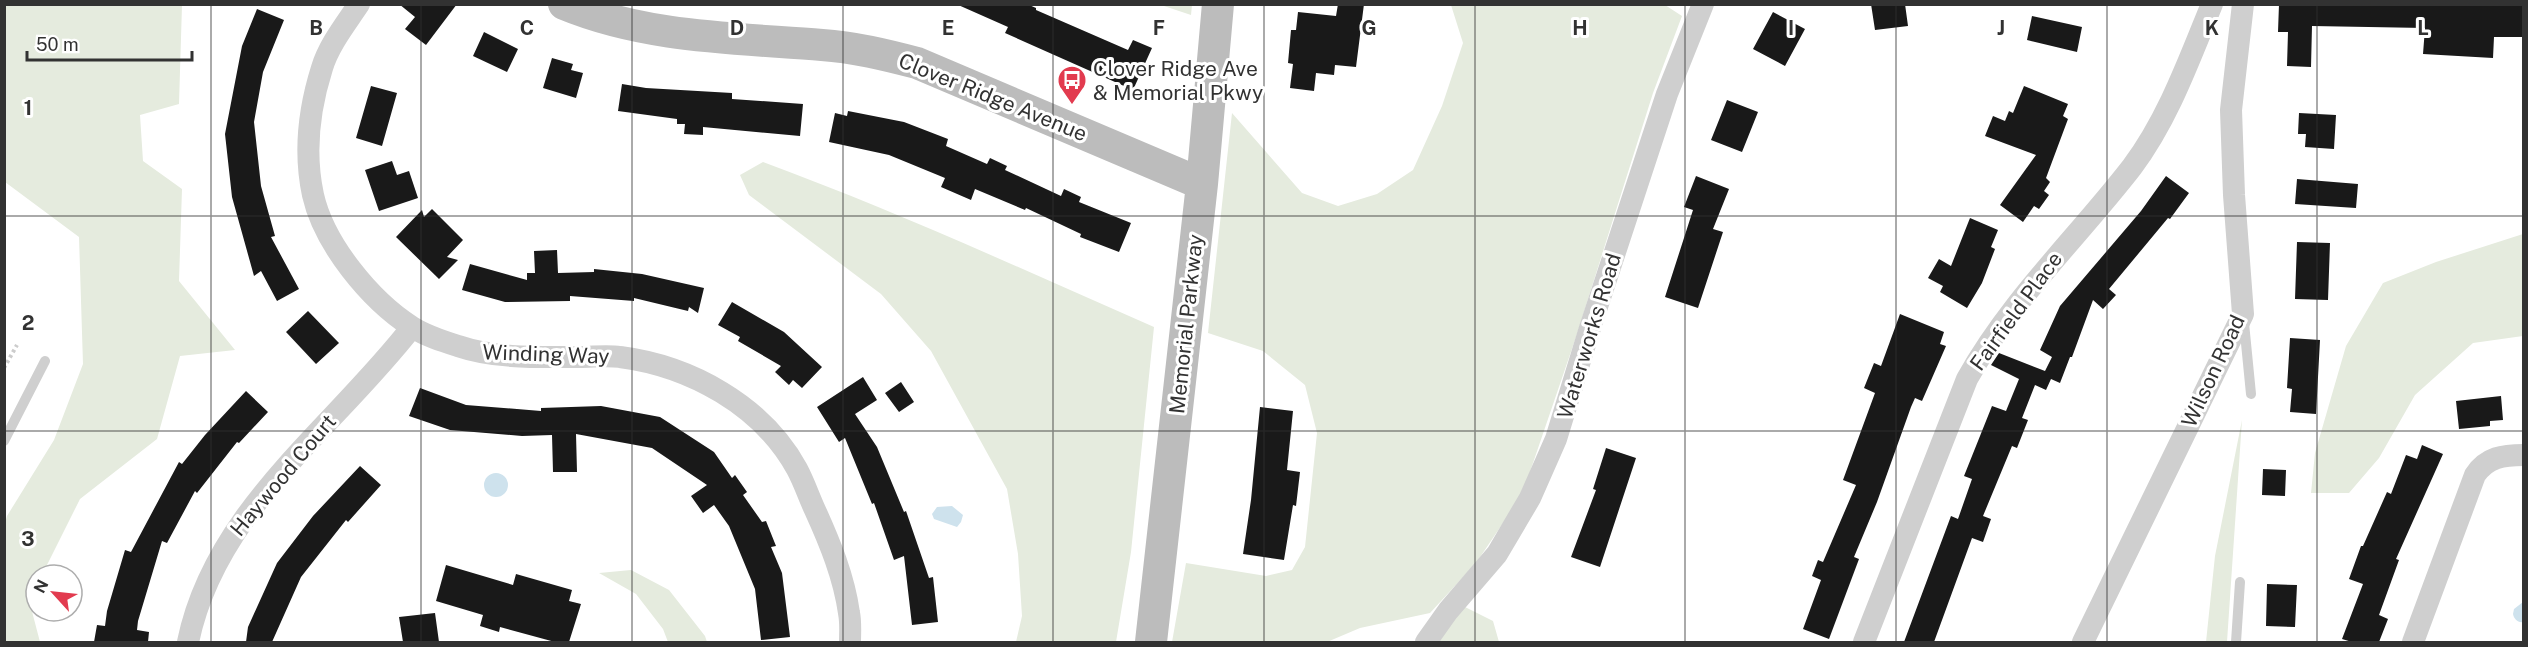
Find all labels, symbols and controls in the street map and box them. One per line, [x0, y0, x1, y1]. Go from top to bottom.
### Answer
text: B [309, 16, 323, 40]
text: C [520, 16, 534, 40]
text: D [730, 16, 744, 40]
text: E [942, 16, 954, 40]
text: F [1153, 16, 1165, 40]
text: G [1361, 16, 1377, 40]
text: H [1572, 16, 1588, 40]
text: I [1788, 16, 1794, 40]
text: J [1997, 16, 2005, 40]
text: K [2205, 16, 2219, 40]
text: L [2417, 16, 2429, 40]
scale bar [27, 24, 192, 62]
text: 50 m [36, 34, 79, 55]
street label: Clover Ridge Avenue [895, 48, 1091, 146]
place label: Clover Ridge Ave & Memorial Pkwy [1093, 56, 1263, 105]
bus stop icon: Clover Ridge Ave & Memorial Pkwy [1056, 64, 1088, 106]
text: 1 [24, 96, 32, 120]
street label: Memorial Parkway [1164, 233, 1208, 415]
street label: Fairfield Place [1965, 247, 2067, 375]
street label: Waterworks Road [1552, 250, 1626, 422]
text: 2 [22, 311, 34, 335]
street label: Wilson Road [2176, 311, 2250, 431]
street label: Winding Way [482, 339, 610, 369]
street label: Haywood Court [225, 409, 341, 541]
text: 3 [21, 527, 35, 551]
north arrow [24, 563, 84, 623]
text: N [30, 577, 52, 596]

